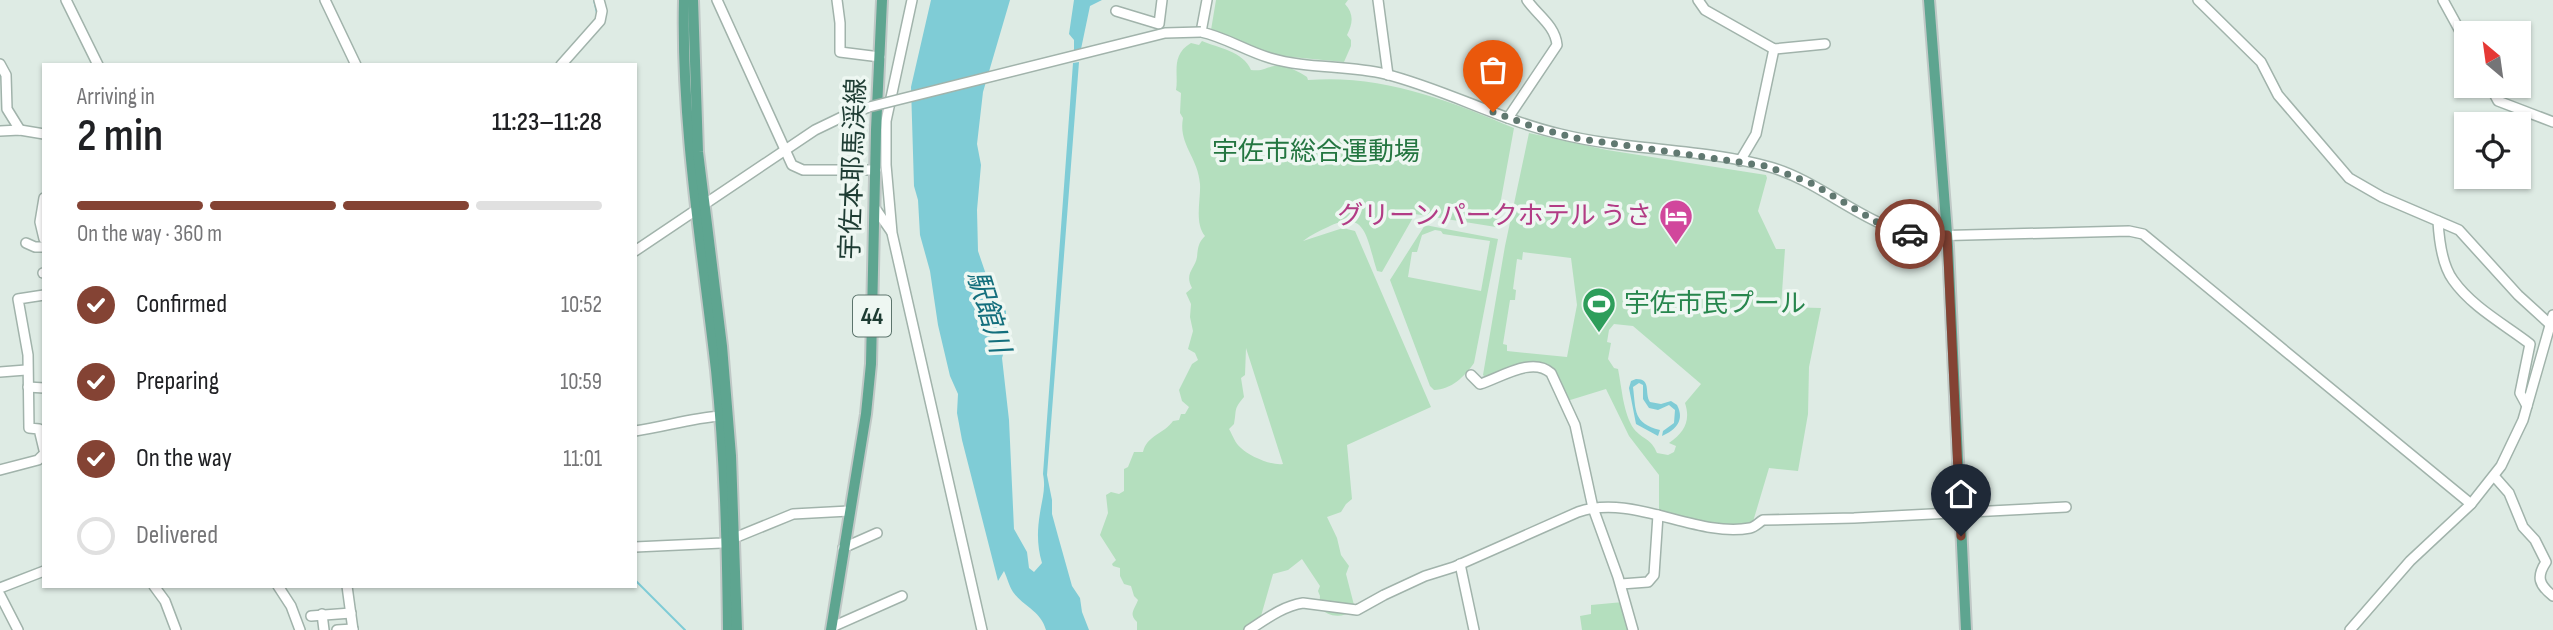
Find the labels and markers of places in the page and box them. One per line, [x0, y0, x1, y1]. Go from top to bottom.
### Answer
pin [1463, 40, 1523, 112]
hotel icon: グリーンパークホテル うさ [1657, 197, 1695, 246]
place label: グリーンパークホテル うさ [1337, 201, 1652, 232]
sports icon: 宇佐市民プール [1580, 285, 1618, 334]
place label: 宇佐市民プール [1624, 289, 1806, 320]
pin [1931, 464, 1991, 536]

